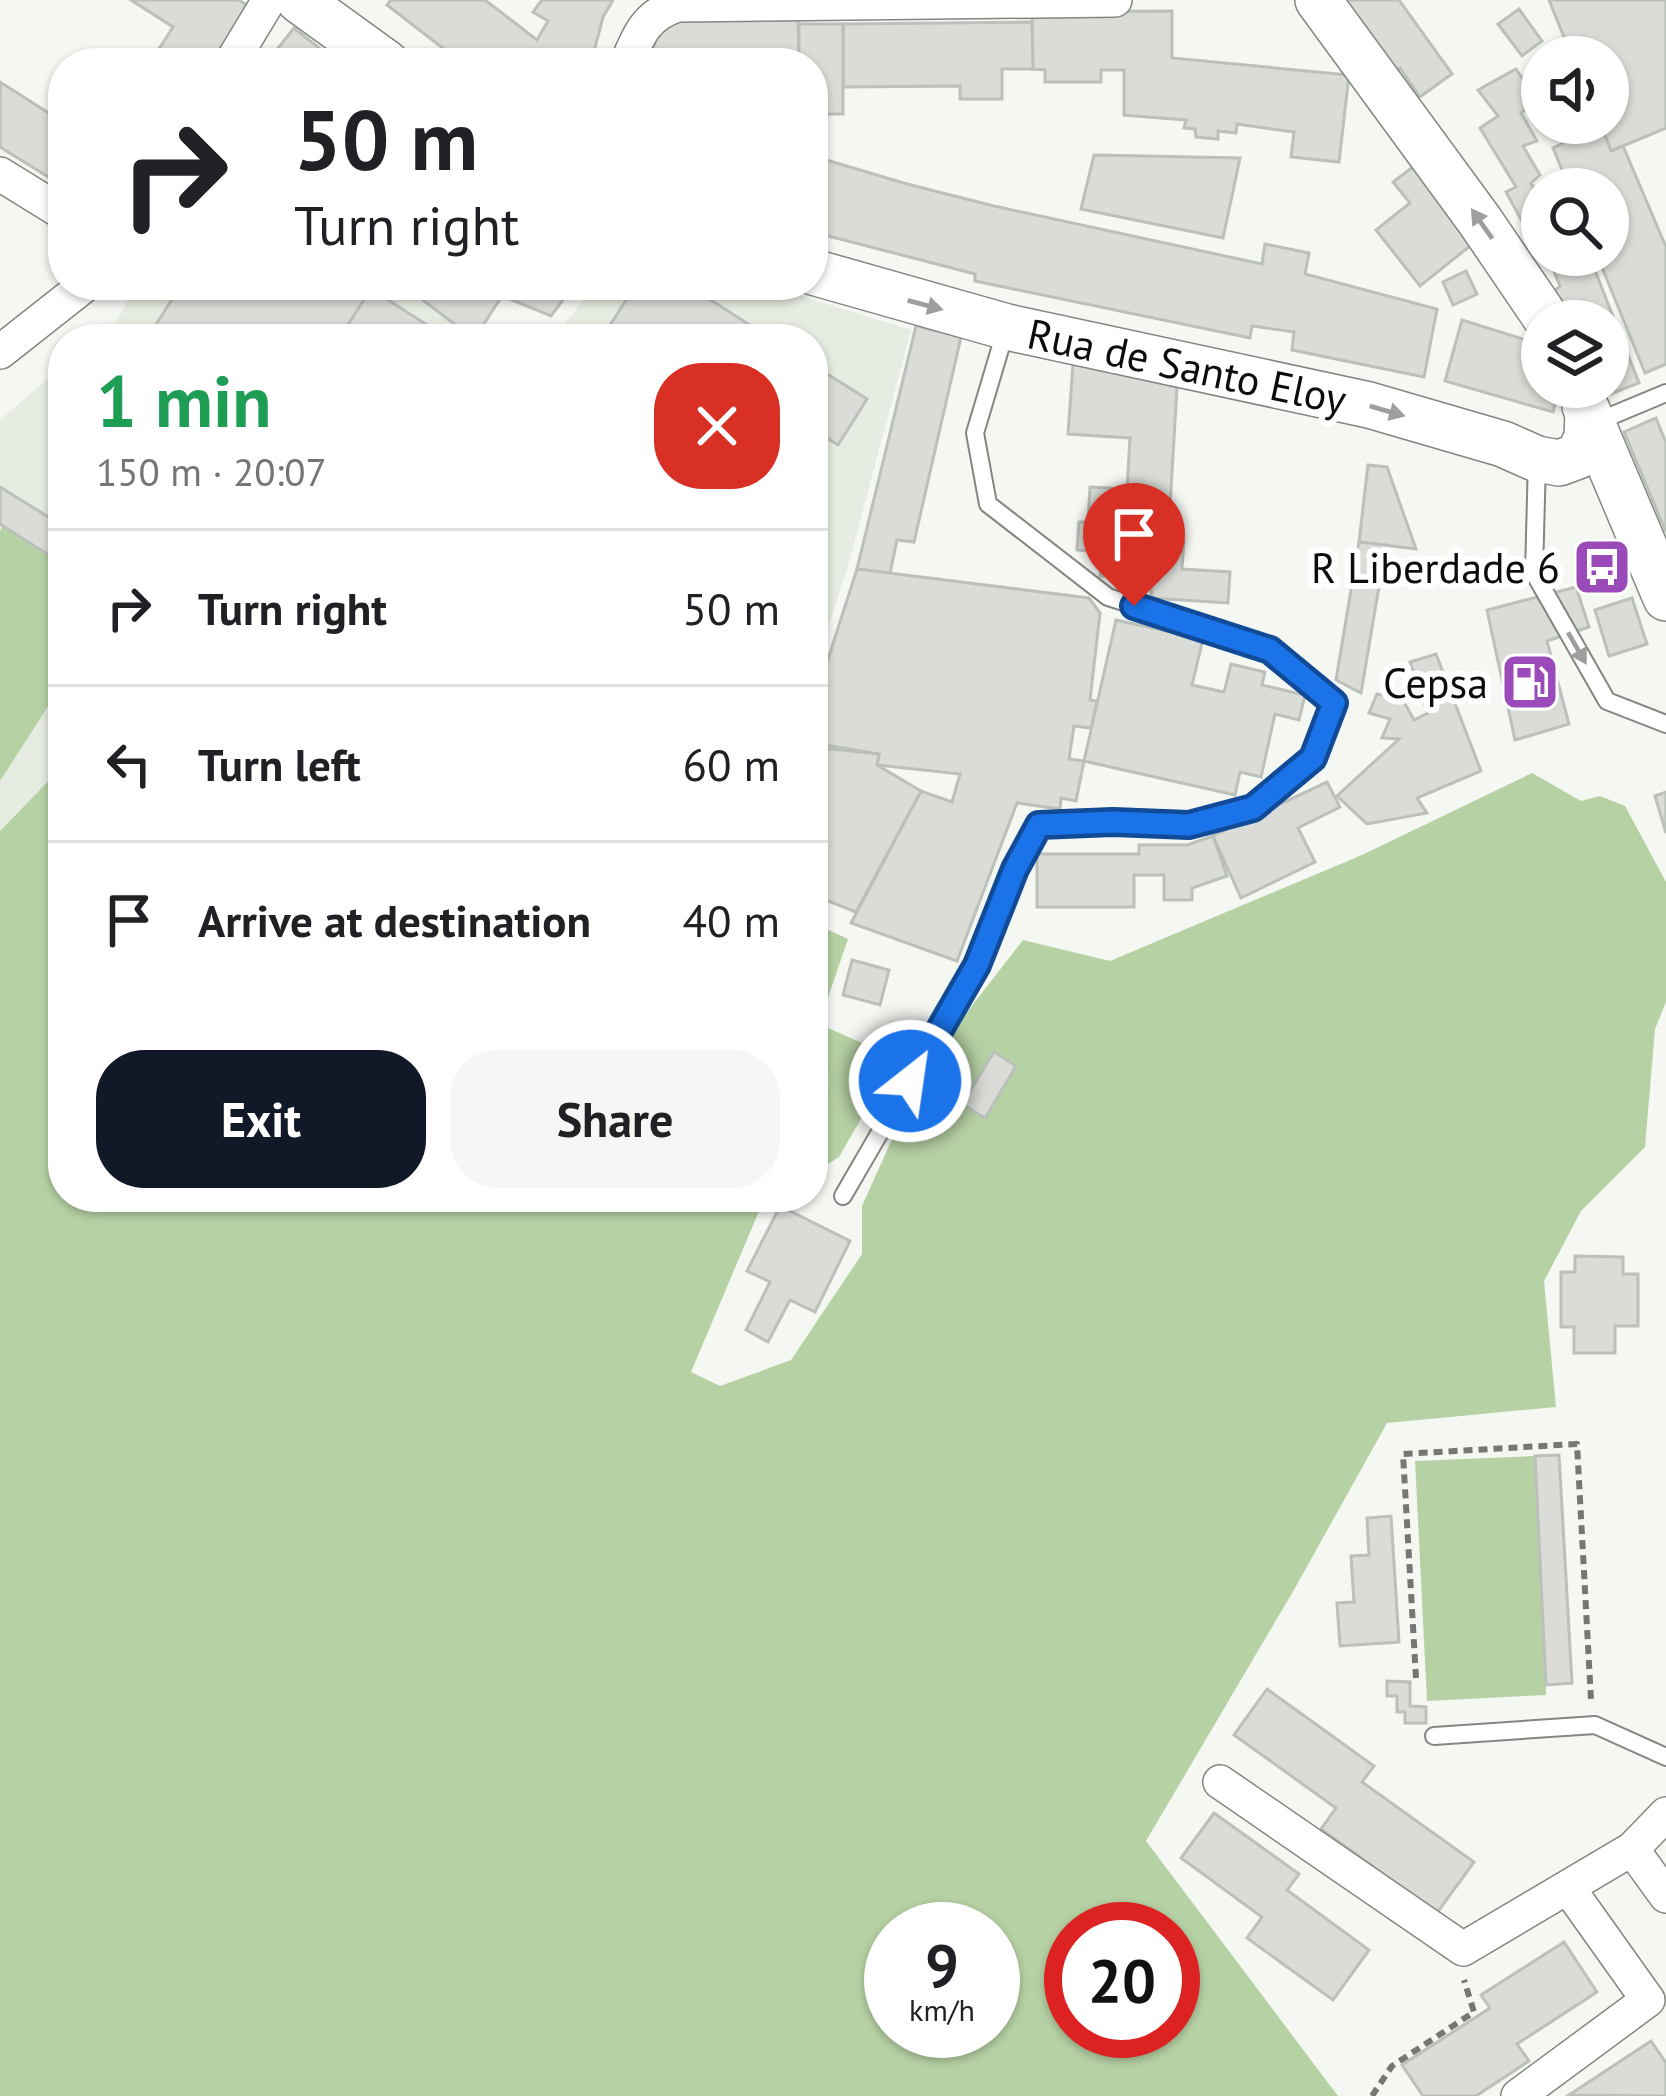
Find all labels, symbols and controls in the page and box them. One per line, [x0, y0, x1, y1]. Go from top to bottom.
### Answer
map controls [1521, 36, 1629, 408]
button: sound [1521, 36, 1629, 144]
text: 50 m [294, 84, 478, 193]
icon: right [96, 96, 252, 252]
button: search [1521, 168, 1629, 276]
text: Turn right [294, 190, 519, 260]
one-way arrow [1471, 208, 1494, 241]
one-way arrow [907, 296, 944, 315]
button: layers [1521, 300, 1629, 408]
street label: Rua de Santo Eloy [1023, 305, 1352, 427]
text: 1 min [96, 354, 272, 447]
button: close [654, 363, 780, 489]
one-way arrow [1369, 402, 1406, 421]
text: 150 m · 20:07 [96, 446, 327, 497]
pin [1083, 483, 1185, 606]
icon: arrive [1101, 501, 1167, 567]
bus stop icon: R Liberdade 6 [1571, 536, 1633, 598]
place label: R Liberdade 6 [1311, 540, 1560, 595]
icon: right [96, 575, 162, 641]
text: Turn right [198, 579, 387, 637]
text: 50 m [682, 579, 780, 637]
one-way arrow [1566, 632, 1587, 665]
fuel station icon: Cepsa [1499, 651, 1561, 713]
place label: Cepsa [1383, 655, 1488, 710]
icon: left [96, 731, 162, 797]
text: Turn left [198, 735, 361, 793]
text: 60 m [682, 735, 780, 793]
icon: arrive [96, 887, 162, 953]
text: Arrive at destination [198, 891, 591, 949]
text: 40 m [682, 891, 780, 949]
position arrow [847, 1018, 973, 1144]
button: Exit [96, 1050, 426, 1188]
button: Share [450, 1050, 780, 1188]
speed limit sign: 20 [1044, 1902, 1200, 2058]
text: 9 [925, 1926, 959, 2004]
text: km/h [909, 1990, 975, 2029]

